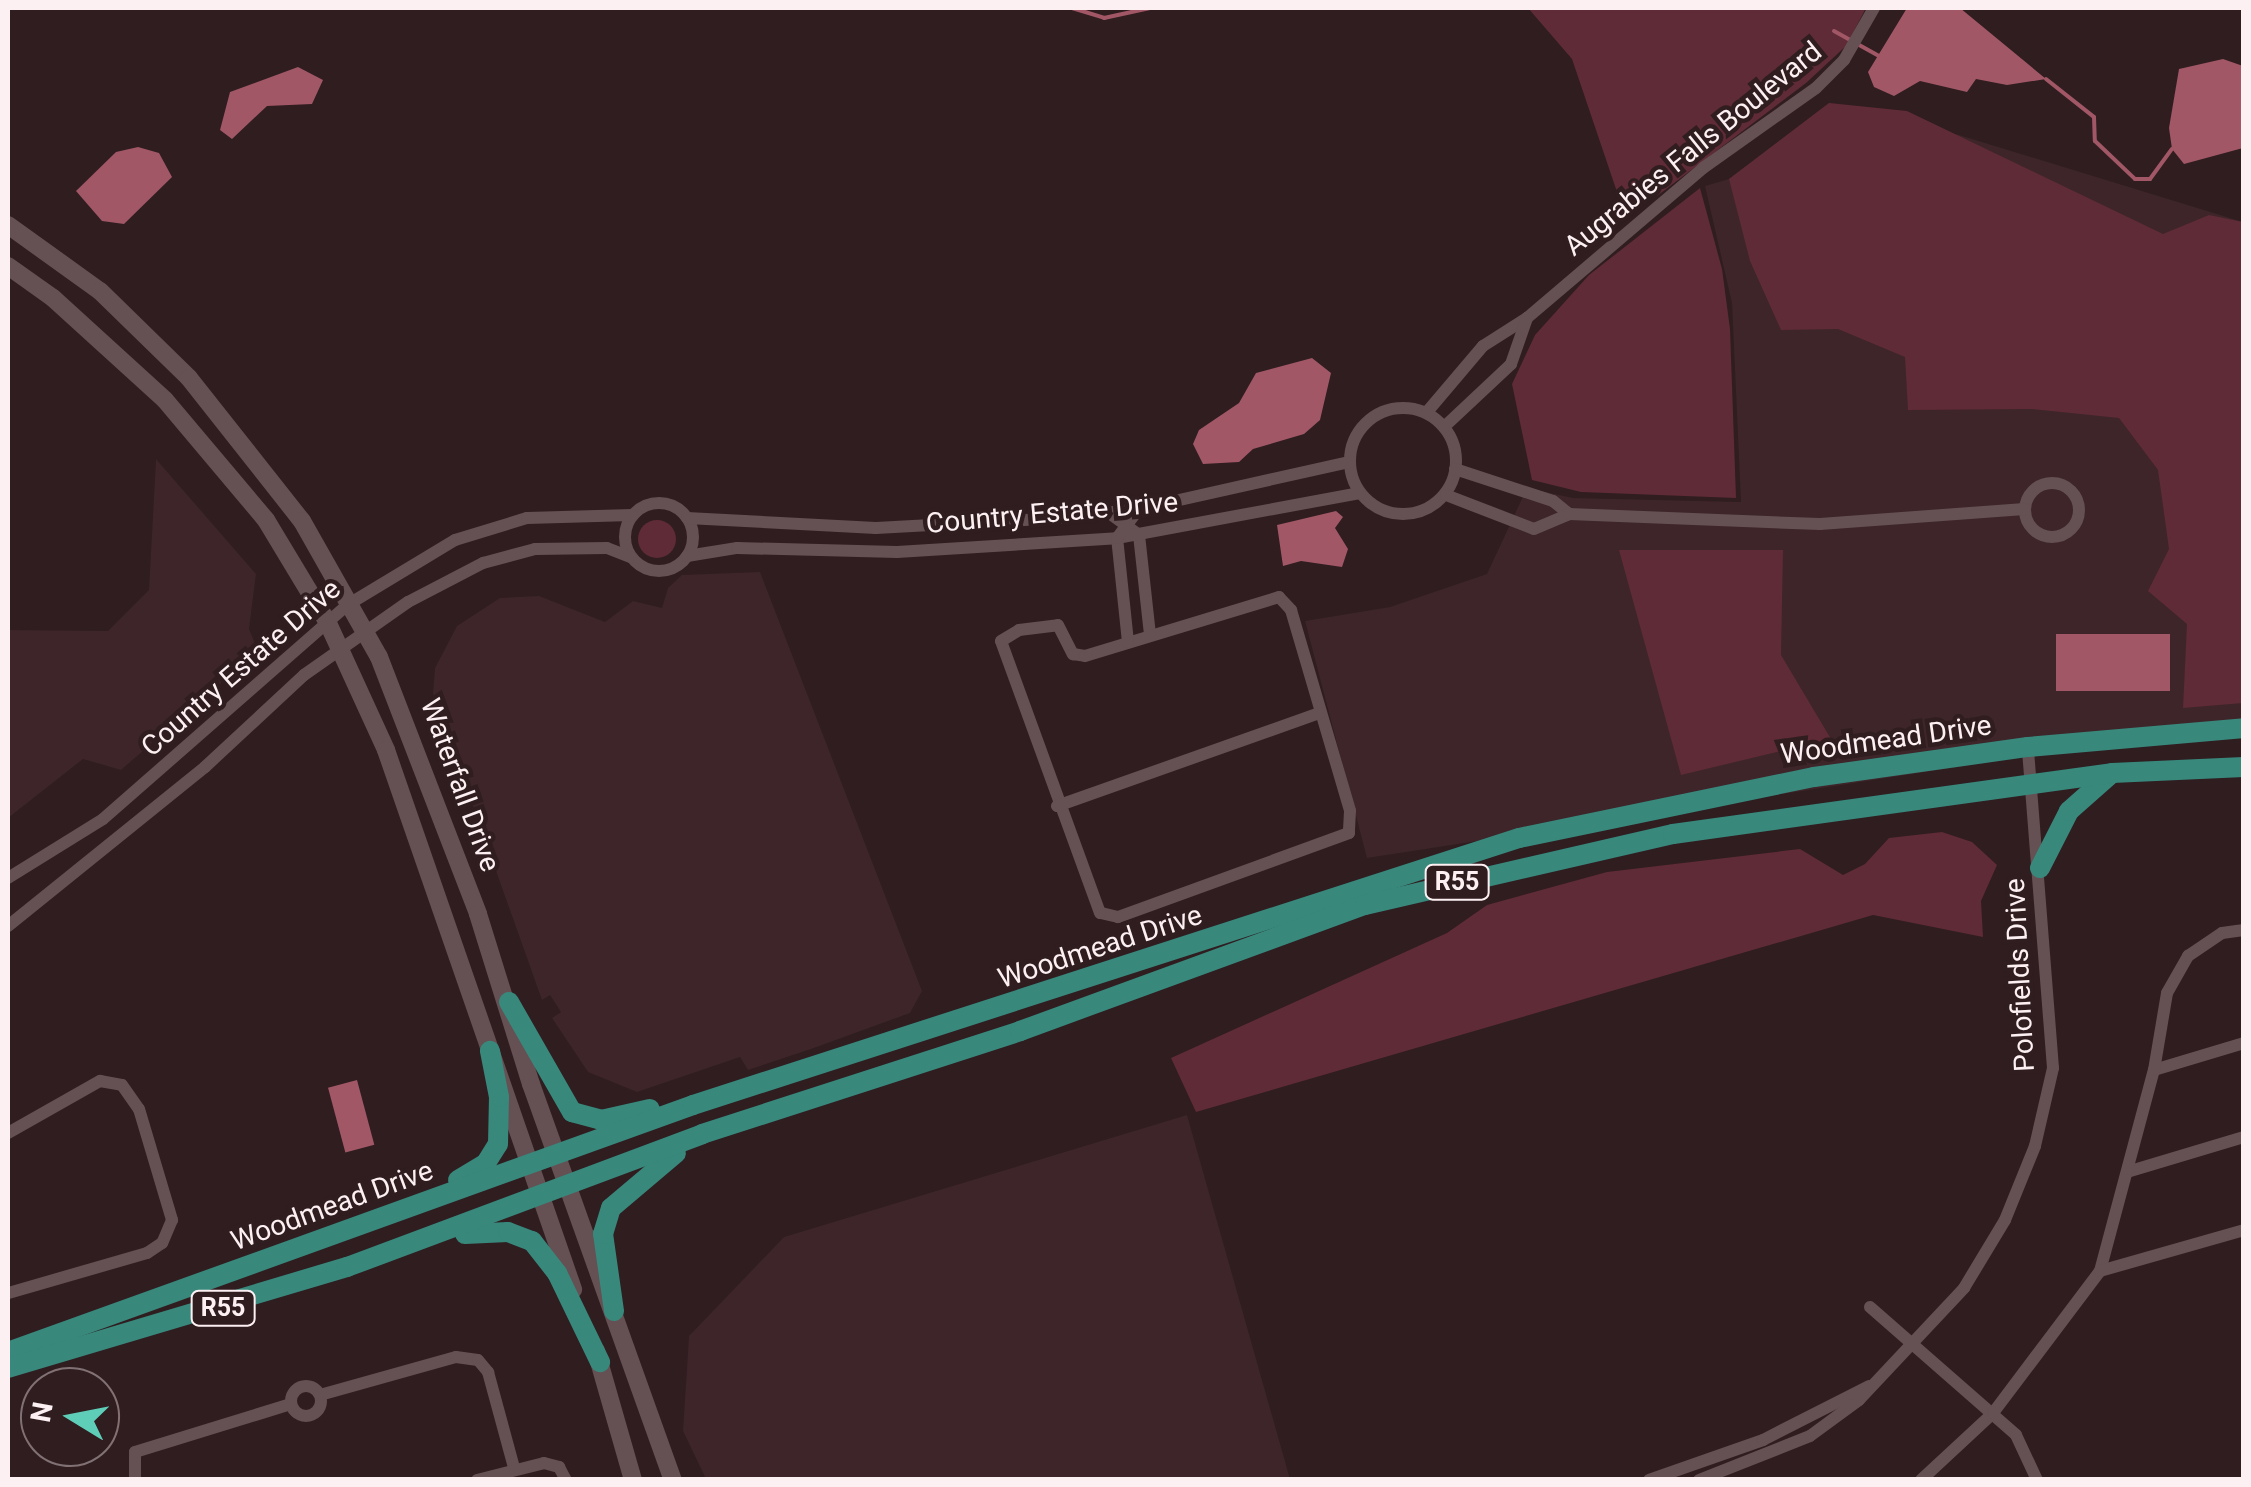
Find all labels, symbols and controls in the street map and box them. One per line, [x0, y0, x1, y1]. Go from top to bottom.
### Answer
street label: Augrabies Falls Boulevard [1558, 35, 1828, 263]
street label: Country Estate Drive [925, 485, 1179, 541]
street label: Country Estate Drive [135, 572, 347, 764]
street label: Waterfall Drive [413, 694, 507, 876]
street label: Woodmead Drive [1778, 709, 1994, 771]
road number: R55 [1424, 862, 1490, 902]
street label: Polofields Drive [1998, 878, 2042, 1072]
street label: Woodmead Drive [994, 898, 1206, 996]
street label: Woodmead Drive [226, 1154, 438, 1258]
road number: R55 [190, 1288, 256, 1328]
north arrow [20, 1367, 120, 1467]
text: N [24, 1399, 60, 1425]

